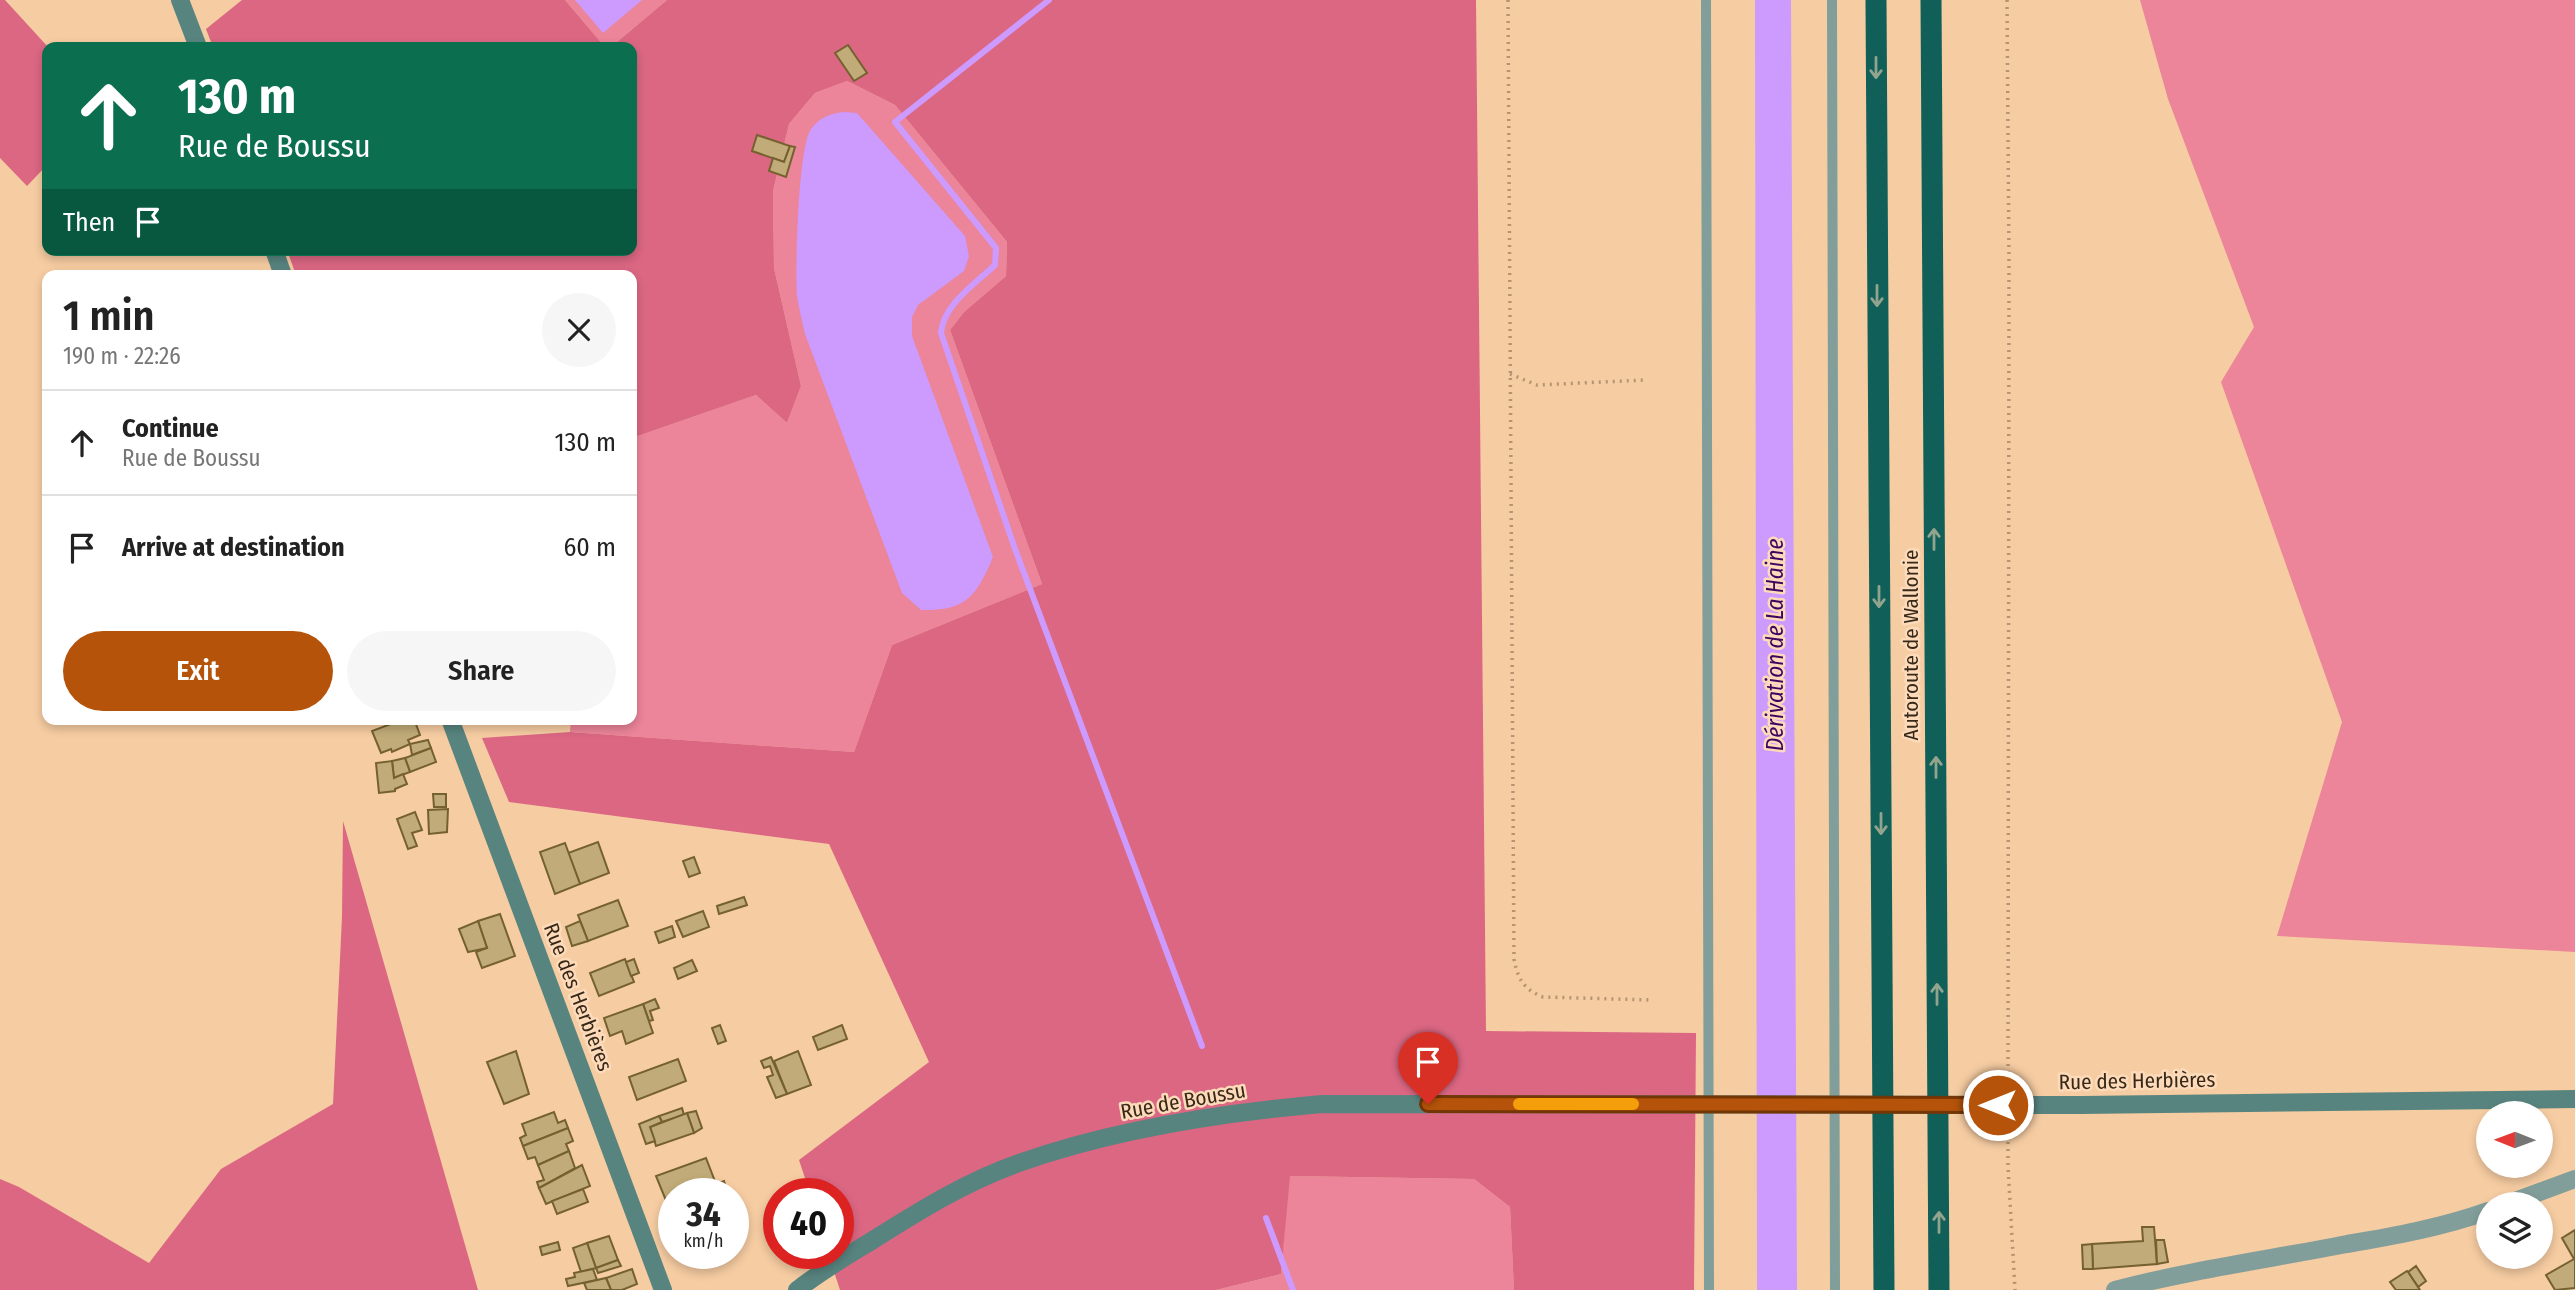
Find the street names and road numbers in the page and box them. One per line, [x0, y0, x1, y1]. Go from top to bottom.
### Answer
street label: Autoroute de Wallonie [1898, 550, 1924, 740]
street label: Rue des Herbières [538, 919, 618, 1075]
street label: Rue des Herbières [2058, 1067, 2216, 1095]
street label: Rue de Boussu [1118, 1077, 1248, 1125]

